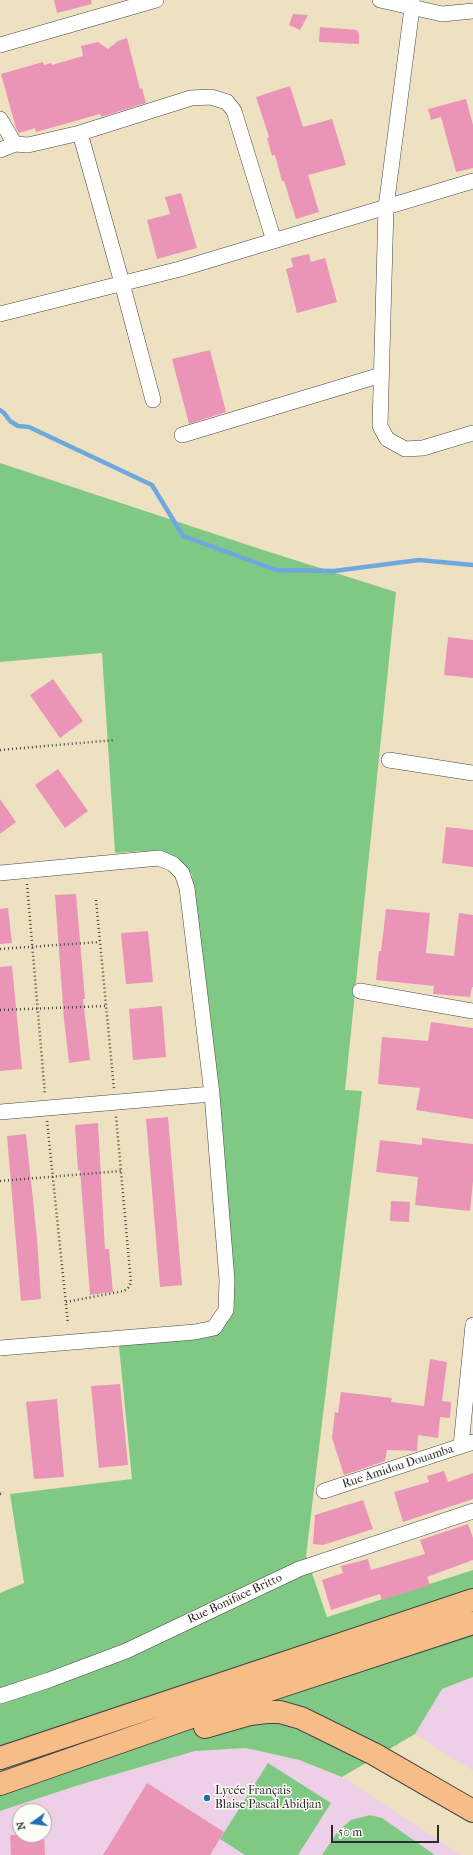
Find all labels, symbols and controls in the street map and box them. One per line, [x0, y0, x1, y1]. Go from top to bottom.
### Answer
street label: Rue Amidou Douamba [341, 1442, 455, 1492]
street label: Rue Boniface Britto [186, 1571, 284, 1627]
place label: Lycée Français Blaise Pascal Abidjan [215, 1784, 322, 1812]
marker: Lycée Français Blaise Pascal Abidjan [202, 1793, 212, 1803]
north arrow [12, 1803, 52, 1843]
scale bar [333, 1817, 441, 1843]
text: N [14, 1820, 28, 1831]
text: 50 m [338, 1825, 362, 1839]

